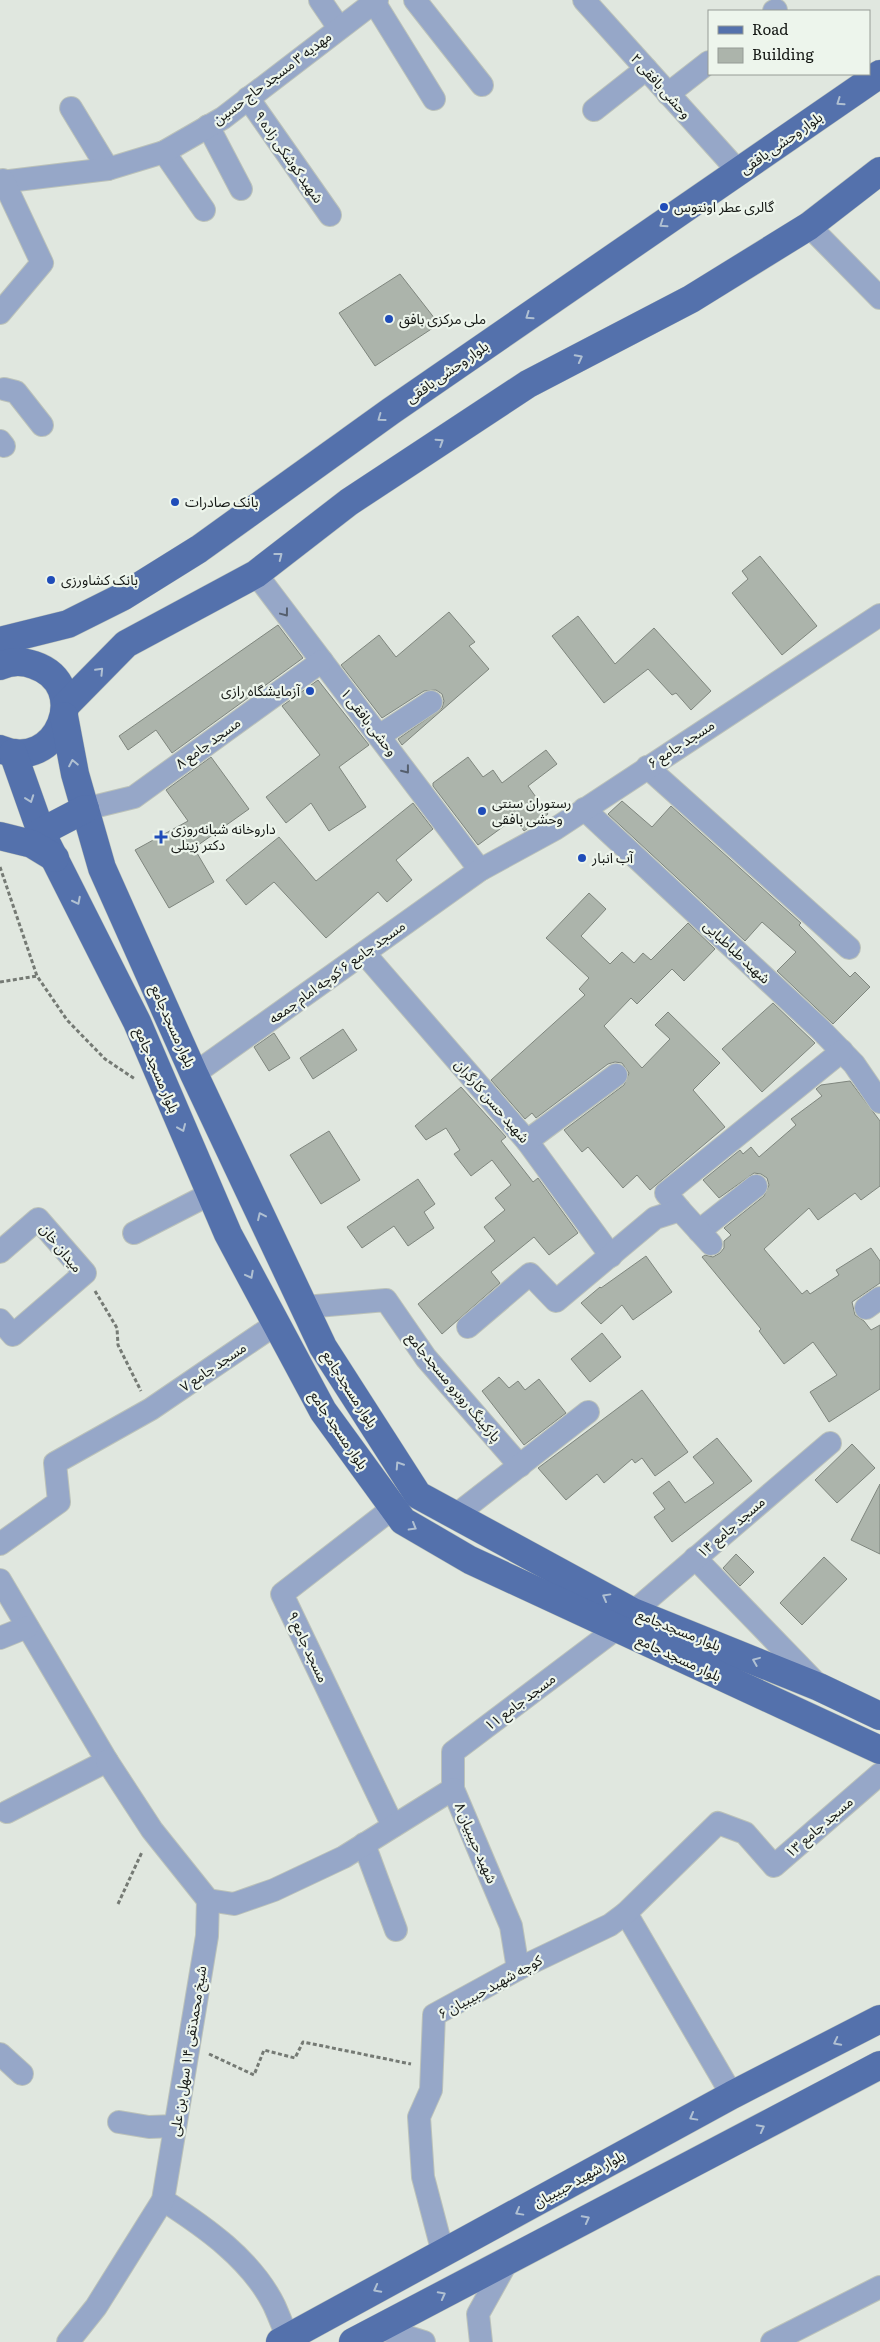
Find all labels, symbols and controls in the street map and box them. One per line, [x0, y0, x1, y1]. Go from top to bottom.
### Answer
legend [708, 10, 870, 75]
text: Road [752, 17, 788, 40]
street label: مهدیه ۳ مسجد حاج حسین [208, 26, 336, 130]
text: Building [752, 42, 814, 65]
street label: وحشی بافقی ۲ [627, 48, 696, 122]
one-way arrow [836, 96, 846, 105]
street label: شهید کوشکی زاده ۹ [251, 106, 329, 207]
street label: بلوار وحشی بافقی [735, 106, 826, 178]
place label: گالری عطر اونتوس [674, 196, 774, 216]
marker: گالری عطر اونتوس [658, 201, 670, 213]
one-way arrow [659, 218, 669, 227]
place label: ملی مرکزی بافق [399, 308, 486, 329]
one-way arrow [525, 310, 535, 319]
marker: ملی مرکزی بافق [383, 313, 395, 325]
street label: بلوار وحشی بافقی [401, 335, 492, 407]
one-way arrow [574, 354, 583, 364]
one-way arrow [377, 412, 387, 421]
one-way arrow [434, 439, 444, 448]
place label: بانک صادرات [185, 491, 259, 511]
marker: بانک صادرات [169, 496, 181, 508]
one-way arrow [273, 553, 283, 562]
place label: بانک کشاورزی [61, 569, 138, 589]
marker: بانک کشاورزی [45, 574, 57, 586]
one-way arrow [280, 607, 288, 616]
one-way arrow [94, 668, 103, 677]
place label: آزمایشگاه رازی [221, 680, 301, 700]
street label: وحشی بافقی ۱ [337, 683, 403, 760]
marker: آزمایشگاه رازی [304, 685, 316, 697]
street label: مسجد جامع ۸ [171, 712, 245, 774]
street label: مسجد جامع ۶ [643, 714, 719, 774]
one-way arrow [69, 759, 79, 767]
one-way arrow [400, 764, 408, 773]
place label: رستوران سنتی وحشی بافقی [492, 792, 571, 828]
one-way arrow [24, 794, 34, 803]
marker: رستوران سنتی وحشی بافقی [476, 805, 488, 817]
place label: داروخانه شبانه‌روزی دکتر زینلی [171, 818, 276, 854]
marker: داروخانه شبانه‌روزی دکتر زینلی [155, 831, 167, 843]
place label: آب انبار [591, 847, 634, 867]
marker: آب انبار [576, 852, 588, 864]
one-way arrow [70, 896, 81, 905]
street label: مسجد جامع ۶ کوچه امام جمعه [264, 915, 410, 1029]
street label: شهید طباطبایی [700, 915, 776, 987]
street label: بلوار مسجدجامع [145, 981, 201, 1071]
street label: بلوار مسجد جامع [129, 1024, 185, 1117]
street label: شهید حسن کارگران [451, 1054, 535, 1147]
one-way arrow [175, 1123, 186, 1132]
one-way arrow [257, 1212, 267, 1221]
street label: میدان خان [36, 1219, 88, 1276]
one-way arrow [244, 1270, 254, 1279]
street label: پارکینگ روبرو مسجدجامع [401, 1327, 507, 1447]
street label: مسجد جامع ۷ [175, 1337, 251, 1397]
street label: بلوار مسجدجامع [317, 1346, 383, 1432]
street label: بلوار مسجد جامع [304, 1386, 374, 1474]
one-way arrow [396, 1461, 405, 1470]
street label: مسجد جامع ۱۴ [692, 1491, 770, 1563]
one-way arrow [408, 1521, 417, 1531]
one-way arrow [603, 1594, 612, 1604]
street label: بلوار مسجدجامع [634, 1603, 724, 1657]
street label: مسجد جامع ۹ [282, 1608, 334, 1686]
street label: بلوار مسجد جامع [633, 1629, 725, 1687]
one-way arrow [752, 1657, 760, 1667]
street label: مسجد جامع ۱۱ [480, 1668, 560, 1736]
street label: مسجد جامع ۱۳ [780, 1791, 858, 1863]
street label: شهید حبیبیان ۸ [451, 1799, 503, 1886]
street label: کوچه شهید حبیبیان ۶ [434, 1949, 546, 2024]
street label: شیخ محمدتقی ۱۴ سهل بن علی [164, 1964, 212, 2138]
one-way arrow [833, 2036, 842, 2046]
one-way arrow [689, 2111, 698, 2121]
one-way arrow [756, 2124, 765, 2134]
street label: بلوار شهید حبیبیان [529, 2145, 628, 2211]
one-way arrow [516, 2205, 525, 2215]
one-way arrow [581, 2215, 590, 2225]
one-way arrow [373, 2283, 382, 2293]
one-way arrow [437, 2291, 446, 2301]

